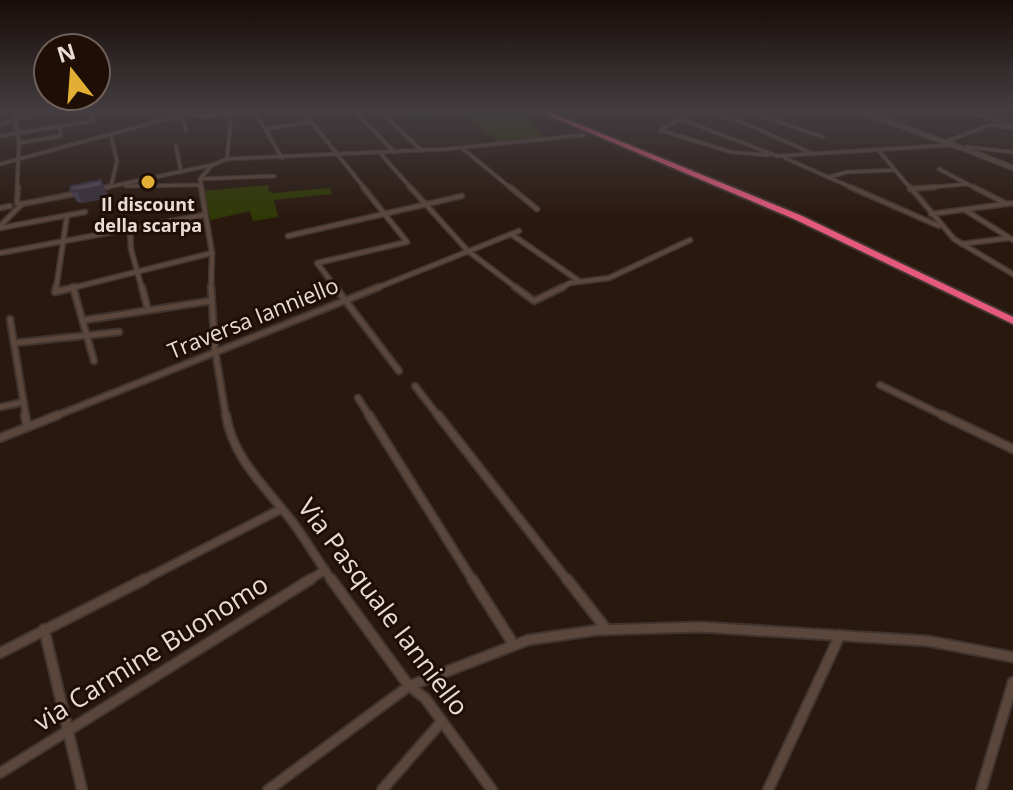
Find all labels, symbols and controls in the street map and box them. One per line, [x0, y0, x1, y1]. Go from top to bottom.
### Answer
north arrow [32, 32, 112, 112]
text: N [53, 35, 79, 69]
marker: Il discount della scarpa [139, 173, 157, 191]
place label: Il discount della scarpa [94, 192, 202, 237]
street label: Traversa Ianniello [163, 269, 342, 365]
street label: Via Pasquale Ianniello [290, 490, 477, 722]
street label: via Carmine Buonomo [27, 565, 274, 739]

